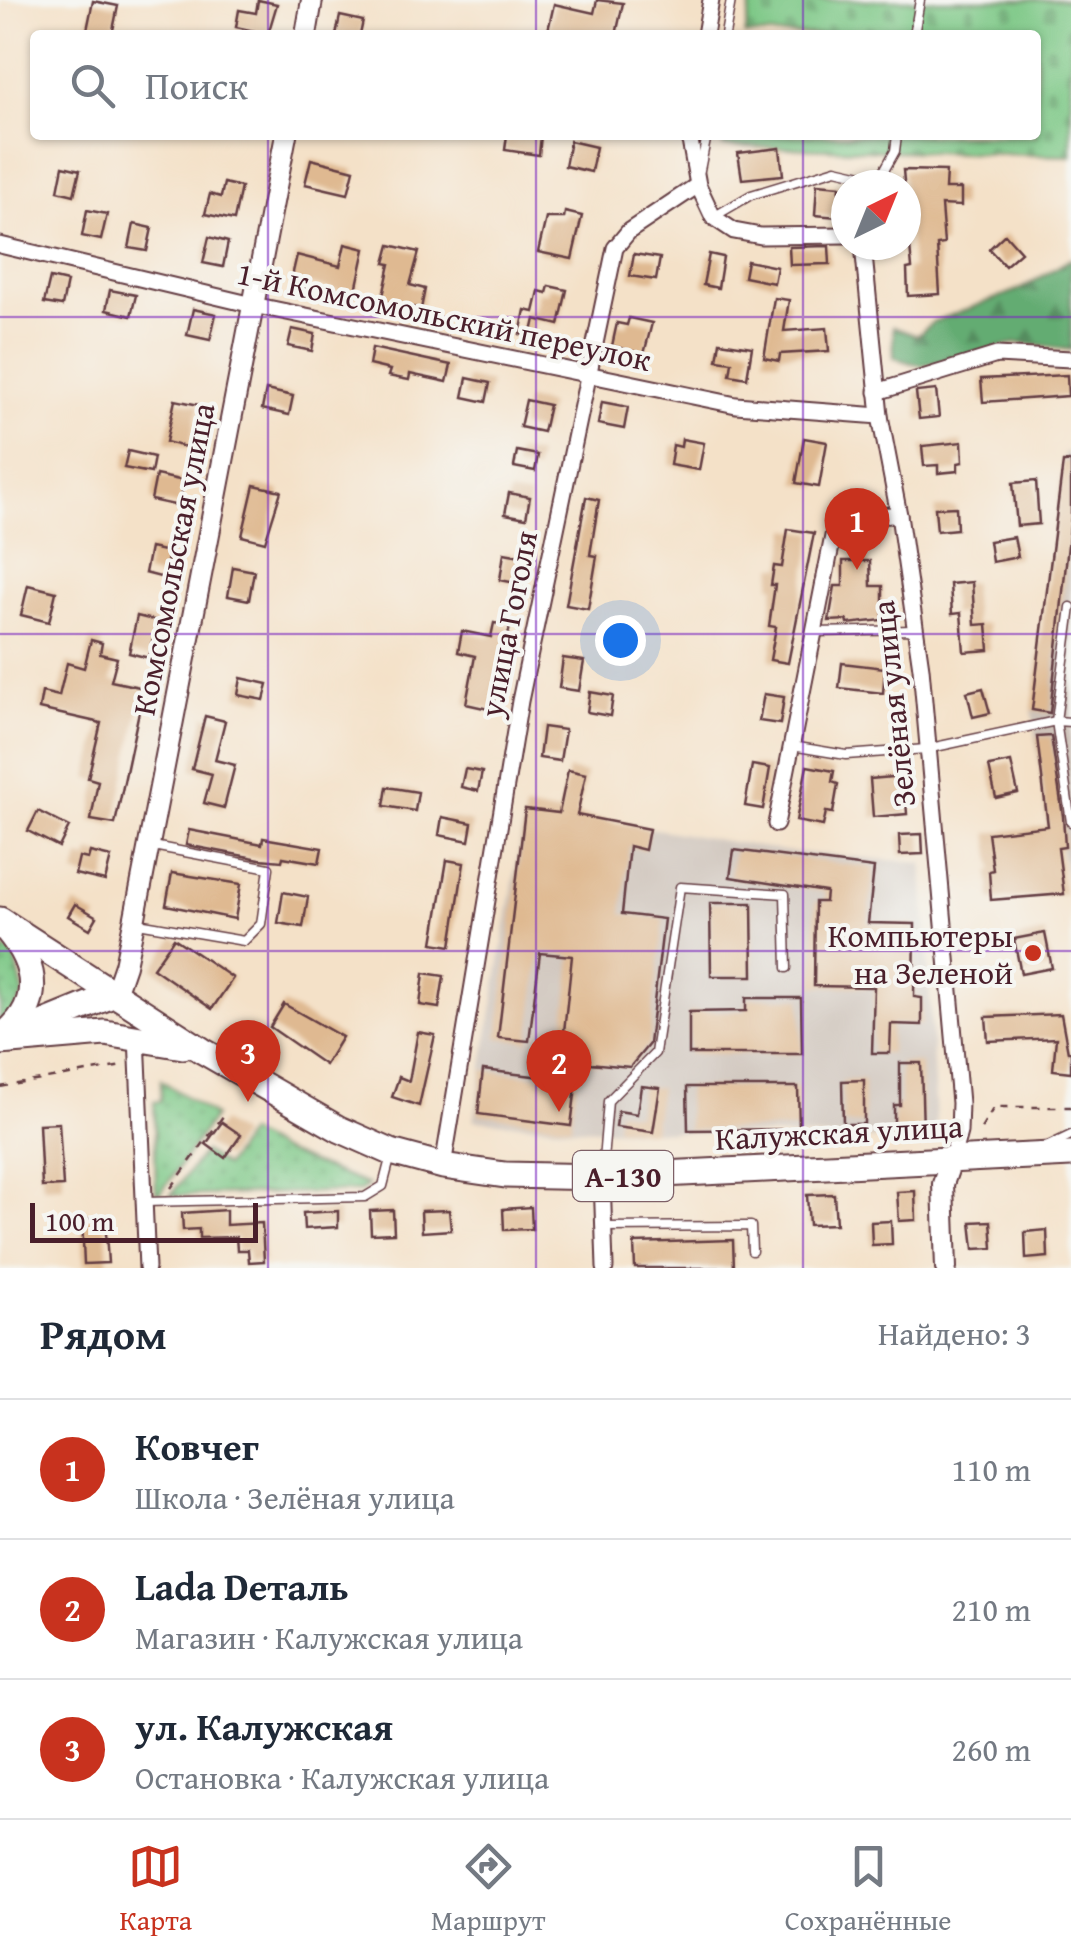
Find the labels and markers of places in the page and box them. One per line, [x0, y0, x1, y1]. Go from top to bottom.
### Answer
pin: 1 [824, 488, 890, 570]
place label: Компьютеры на Зеленой [828, 912, 1013, 996]
marker: Компьютеры на Зеленой [1022, 942, 1044, 964]
pin: 3 [216, 1020, 280, 1102]
pin: 2 [526, 1030, 592, 1112]

